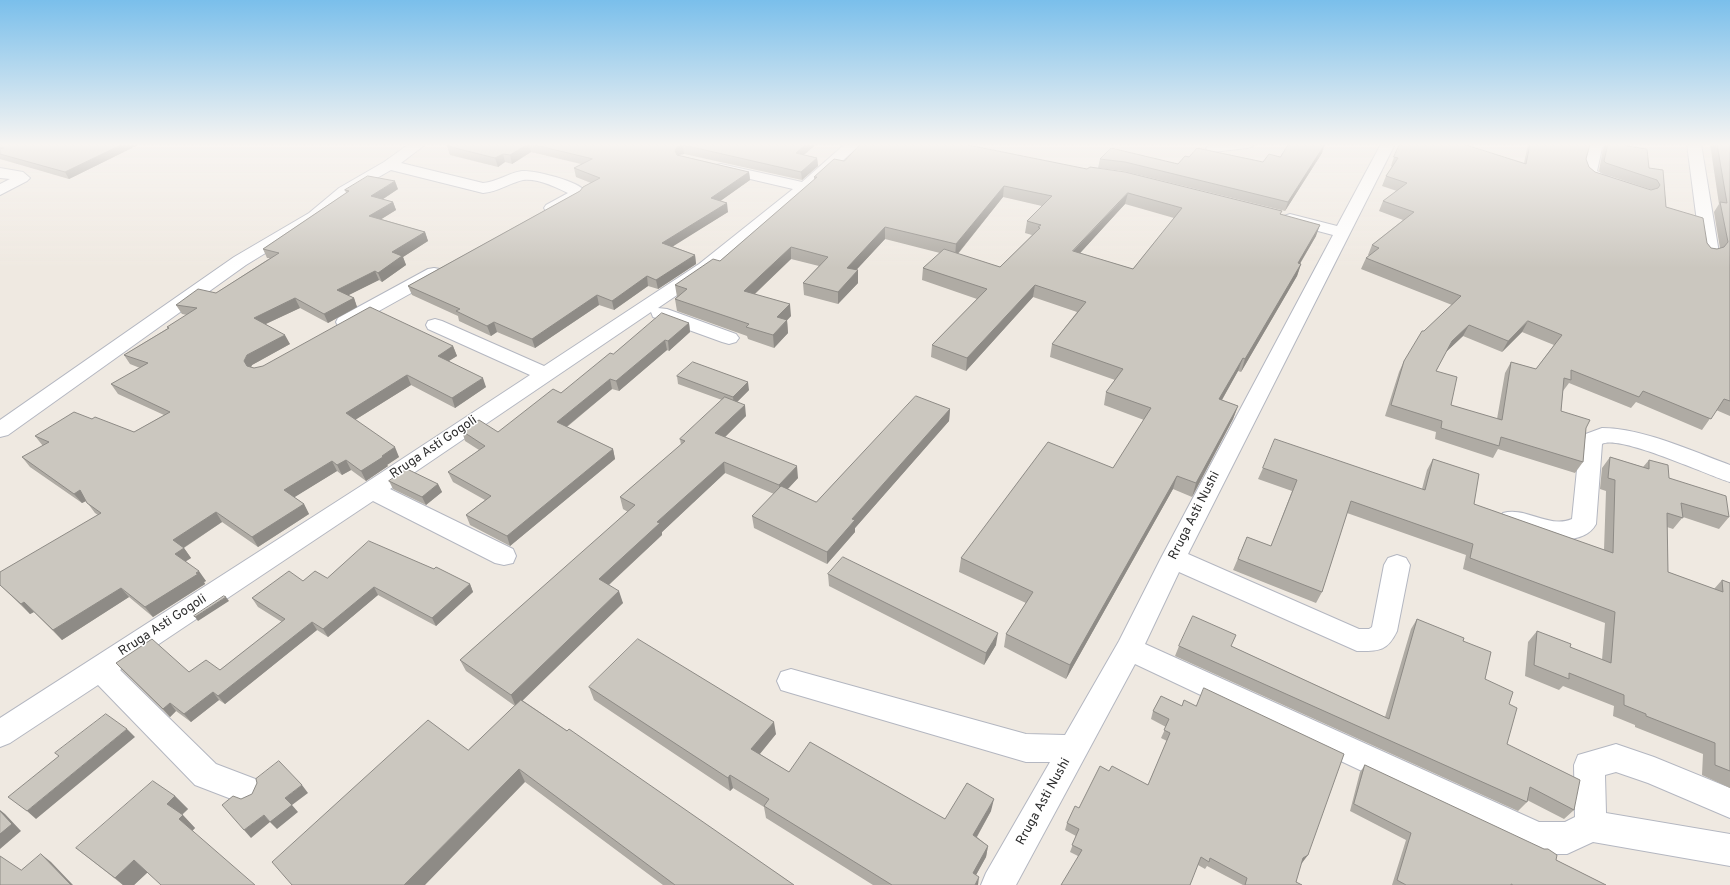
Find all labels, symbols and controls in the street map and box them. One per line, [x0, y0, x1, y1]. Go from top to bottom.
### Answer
street label: Rruga Asti Gogoli [388, 413, 480, 483]
street label: Rruga Asti Nushi [1166, 469, 1224, 563]
street label: Rruga Asti Gogoli [116, 592, 210, 660]
street label: Rruga Asti Nushi [1014, 756, 1074, 848]

